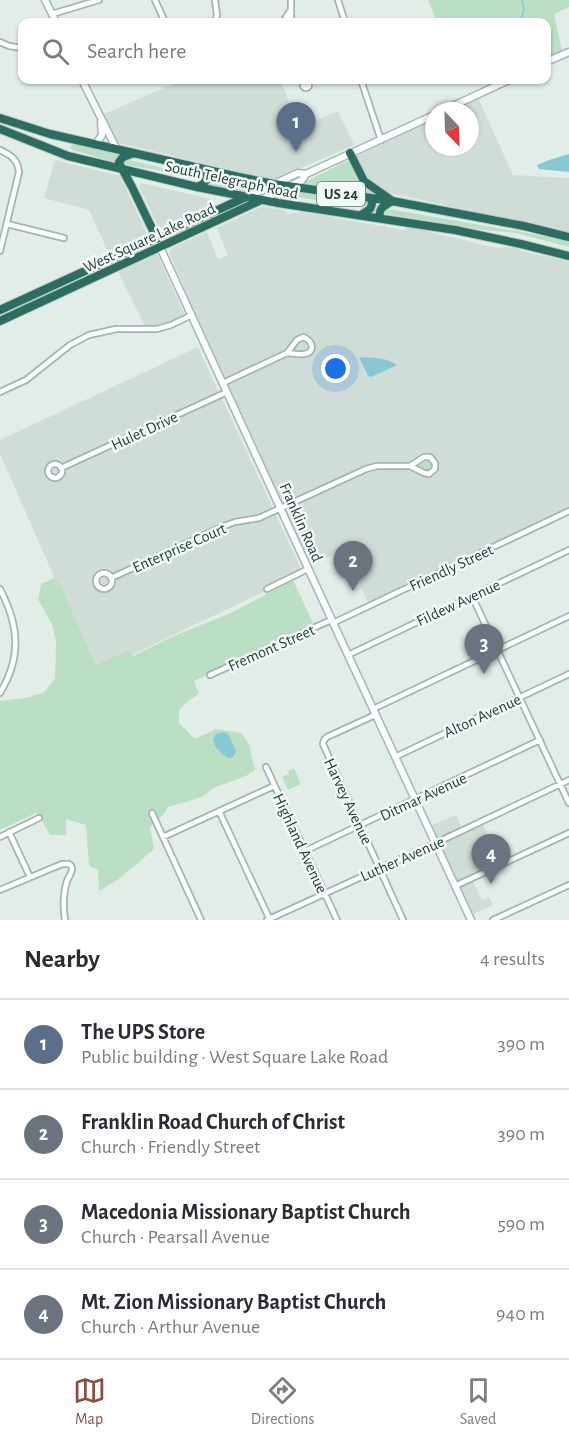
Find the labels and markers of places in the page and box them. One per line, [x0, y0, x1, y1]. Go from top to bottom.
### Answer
pin: 1 [276, 102, 316, 152]
pin: 2 [334, 542, 372, 591]
pin: 3 [464, 624, 504, 674]
pin: 4 [472, 834, 510, 884]

